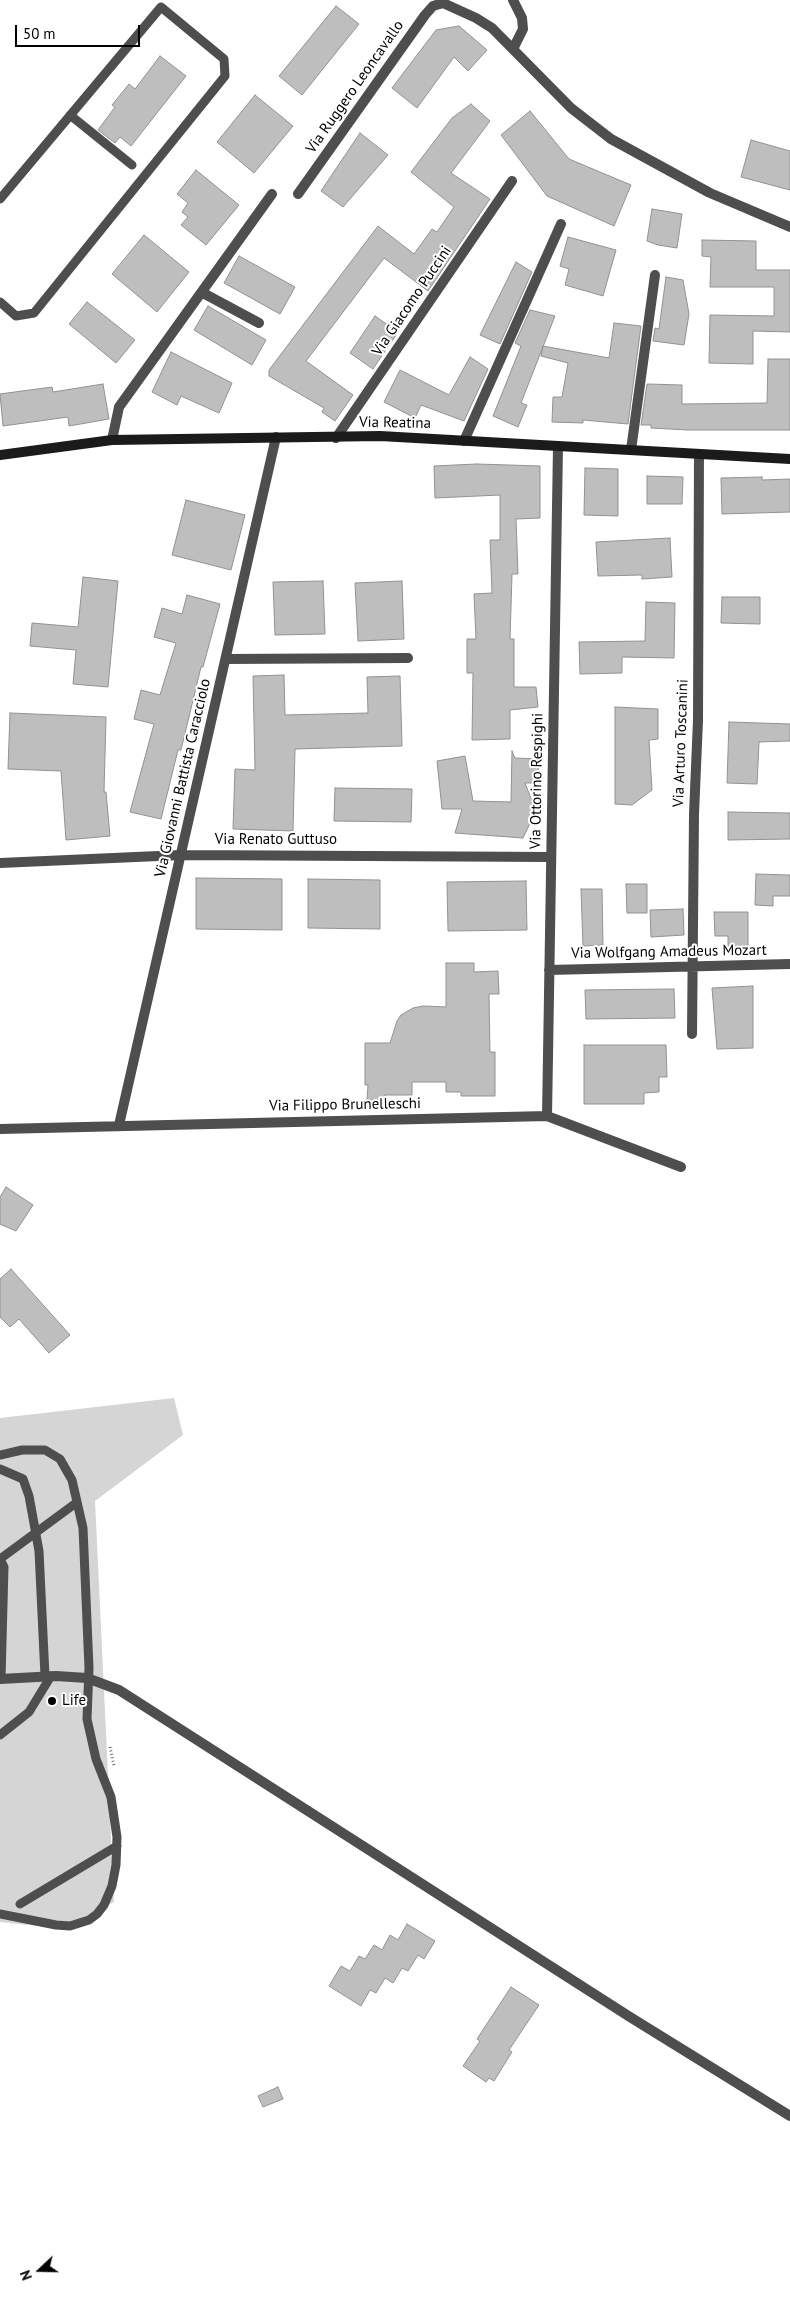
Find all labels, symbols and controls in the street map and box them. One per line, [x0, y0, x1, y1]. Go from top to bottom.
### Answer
scale bar [18, 15, 142, 47]
street label: Via Ruggero Leoncavallo [302, 17, 408, 157]
text: 50 m [23, 24, 56, 43]
street label: Via Giacomo Puccini [369, 243, 455, 359]
street label: Via Reatina [359, 413, 431, 433]
street label: Via Giovanni Battista Caracciolo [151, 677, 215, 879]
street label: Via Arturo Toscanini [670, 679, 692, 807]
street label: Via Ottorino Respighi [527, 713, 547, 849]
street label: Via Renato Guttuso [215, 831, 337, 849]
street label: Via Wolfgang Amadeus Mozart [571, 941, 767, 963]
street label: Via Filippo Brunelleschi [269, 1095, 421, 1115]
place label: Life [62, 1692, 86, 1710]
marker: Life [46, 1695, 58, 1707]
north arrow [15, 2245, 65, 2295]
text: N [16, 2268, 36, 2283]

